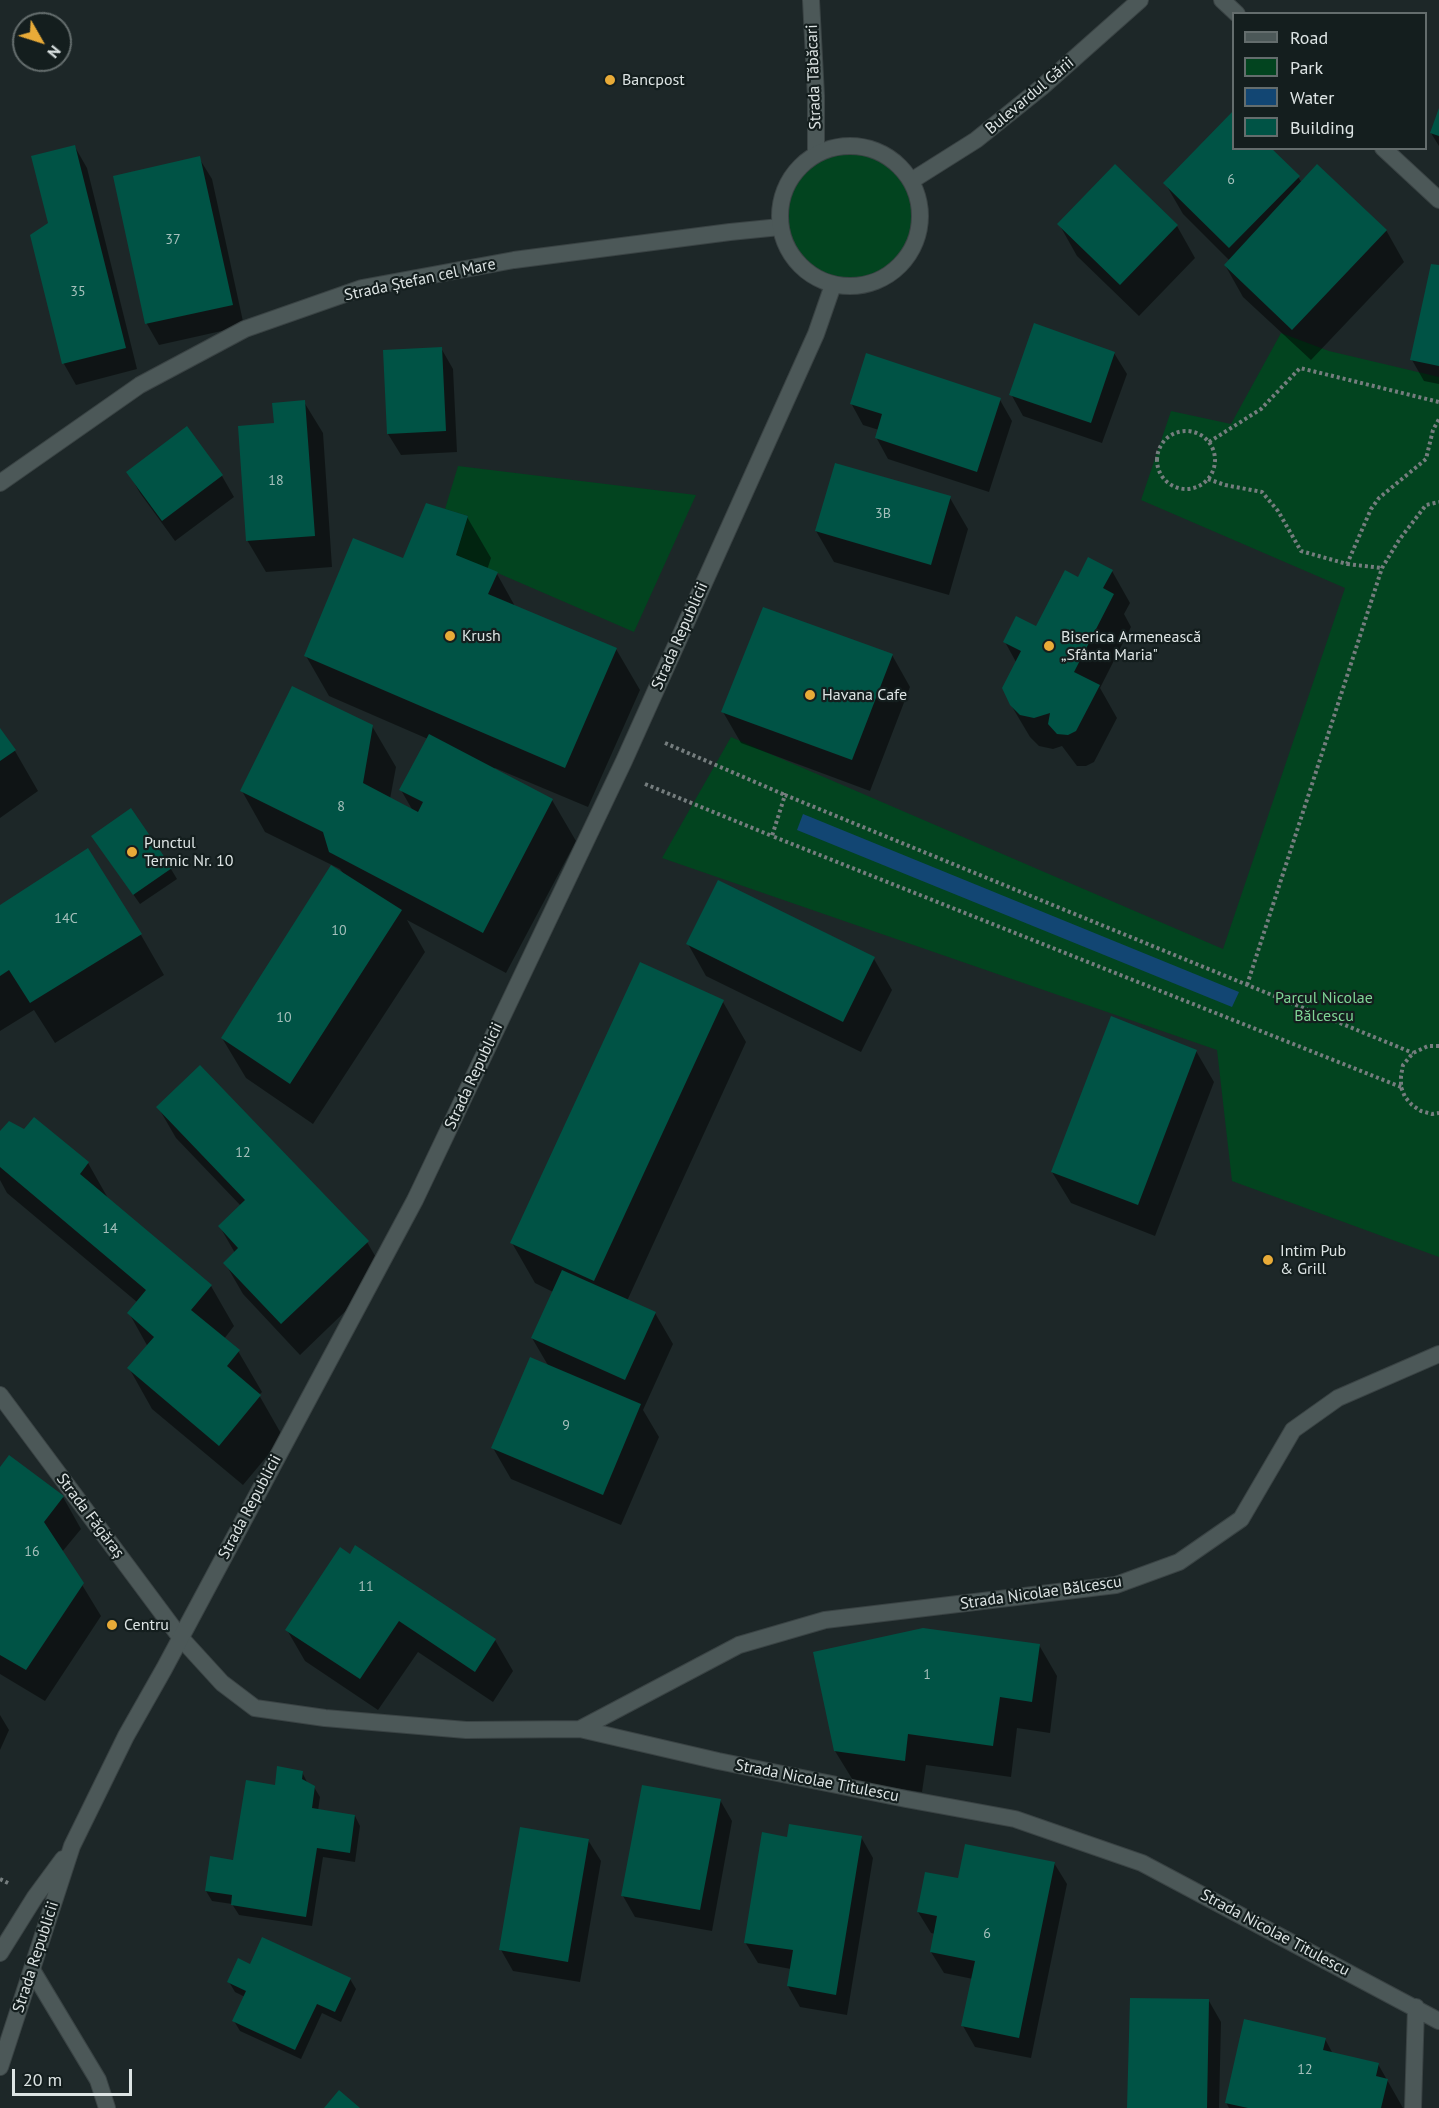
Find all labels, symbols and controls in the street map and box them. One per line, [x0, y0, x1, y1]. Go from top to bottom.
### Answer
north arrow [12, 12, 72, 72]
legend [1232, 12, 1427, 150]
street label: Strada Tăbăcari [803, 24, 825, 130]
text: Road [1290, 26, 1328, 49]
text: N [43, 42, 66, 62]
street label: Bulevardul Gării [982, 53, 1078, 139]
text: Park [1290, 56, 1323, 79]
place label: Bancpost [622, 70, 685, 90]
marker: Bancpost [603, 73, 617, 87]
text: Water [1290, 86, 1334, 109]
text: Building [1290, 116, 1354, 139]
house number: 6 [1227, 172, 1235, 188]
house number: 37 [165, 232, 181, 248]
street label: Strada Ștefan cel Mare [343, 255, 497, 305]
house number: 35 [70, 284, 86, 300]
house number: 18 [268, 473, 284, 489]
house number: 3B [875, 506, 891, 522]
street label: Strada Republicii [648, 579, 712, 693]
place label: Krush [462, 626, 501, 646]
place label: Biserica Armenească „Sfânta Maria" [1061, 627, 1201, 665]
marker: Krush [443, 629, 457, 643]
marker: Biserica Armenească „Sfânta Maria" [1042, 639, 1056, 653]
place label: Havana Cafe [822, 685, 907, 705]
marker: Havana Cafe [803, 688, 817, 702]
house number: 8 [337, 799, 345, 815]
place label: Punctul Termic Nr. 10 [144, 833, 234, 871]
marker: Punctul Termic Nr. 10 [125, 845, 139, 859]
house number: 14C [54, 911, 78, 927]
house number: 10 [331, 923, 347, 939]
park label: Parcul Nicolae Bălcescu [1275, 988, 1373, 1026]
house number: 10 [276, 1010, 292, 1026]
street label: Strada Republicii [441, 1020, 507, 1132]
house number: 12 [235, 1145, 251, 1161]
house number: 14 [102, 1221, 118, 1237]
place label: Intim Pub & Grill [1280, 1241, 1346, 1279]
marker: Intim Pub & Grill [1261, 1253, 1275, 1267]
house number: 9 [562, 1418, 570, 1434]
street label: Strada Republicii [214, 1451, 286, 1563]
street label: Strada Făgăraș [52, 1470, 128, 1562]
house number: 16 [24, 1544, 40, 1560]
street label: Strada Nicolae Bălcescu [959, 1572, 1123, 1614]
house number: 11 [358, 1579, 374, 1595]
place label: Centru [124, 1615, 169, 1635]
marker: Centru [105, 1618, 119, 1632]
house number: 1 [923, 1667, 931, 1683]
street label: Strada Nicolae Titulescu [734, 1756, 900, 1806]
street label: Strada Nicolae Titulescu [1197, 1886, 1353, 1980]
street label: Strada Republicii [9, 1899, 63, 2015]
house number: 6 [983, 1926, 991, 1942]
scale bar [15, 2057, 135, 2095]
house number: 12 [1297, 2062, 1313, 2078]
text: 20 m [23, 2068, 62, 2091]

